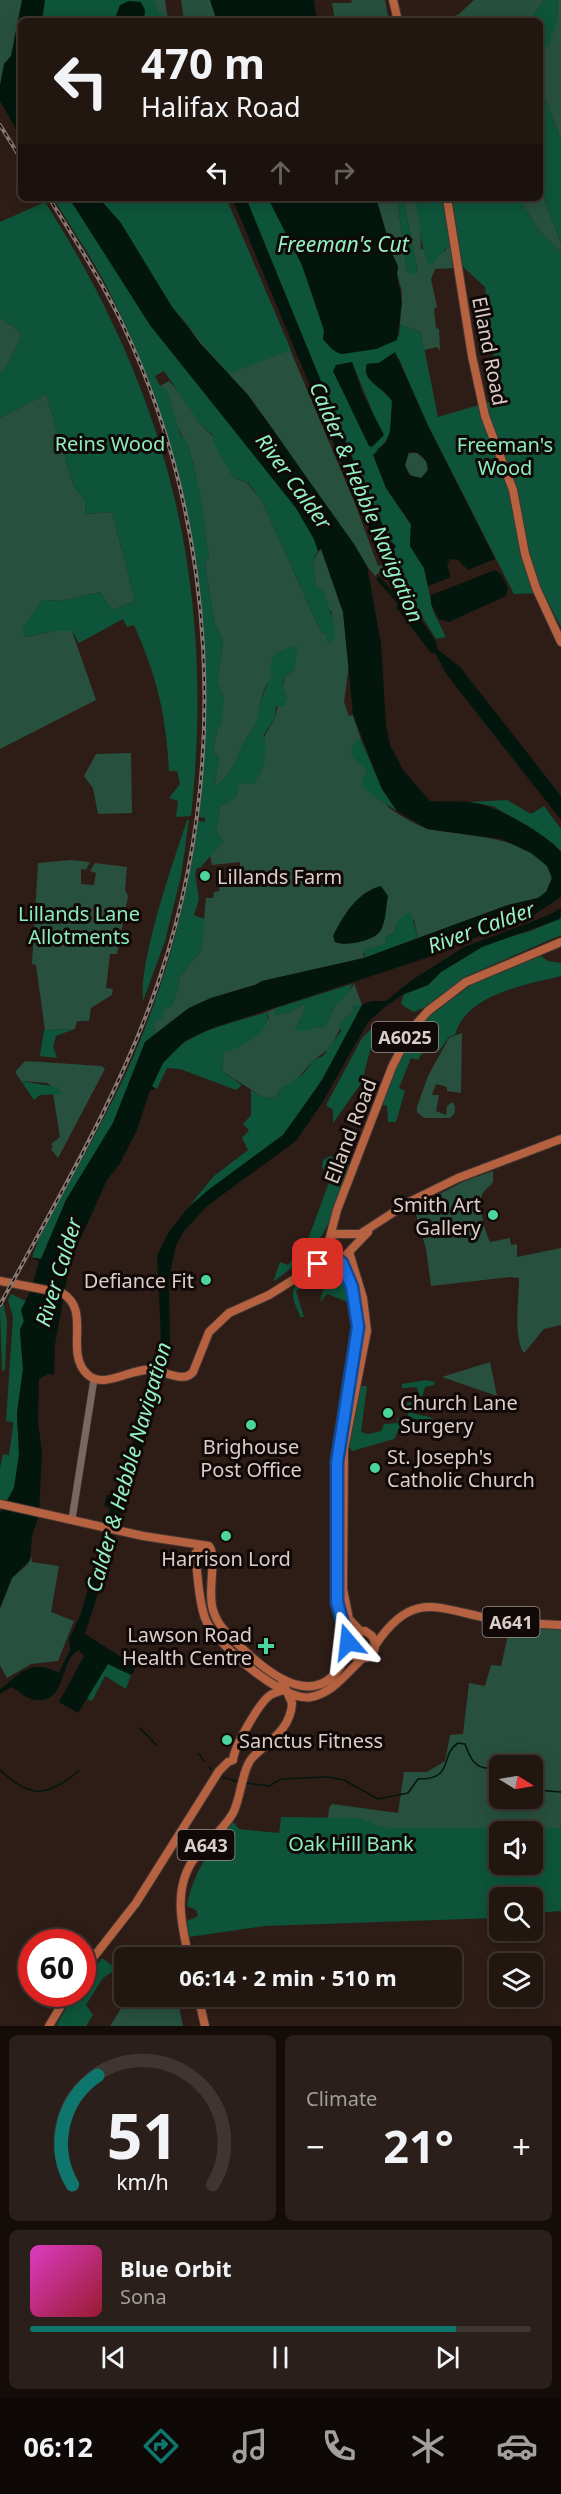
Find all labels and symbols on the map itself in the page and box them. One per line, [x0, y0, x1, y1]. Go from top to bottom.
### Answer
water label: Freeman's Cut [277, 230, 410, 258]
street label: Elland Road [466, 294, 514, 408]
water label: Calder & Hebble Navigation [304, 377, 430, 627]
water label: River Calder [250, 427, 339, 536]
park label: Reins Wood [55, 430, 165, 457]
park label: Freeman's Wood [457, 431, 553, 481]
place label: Lillands Farm [217, 863, 342, 890]
marker: Lillands Farm [198, 869, 212, 883]
water label: River Calder [423, 894, 540, 959]
park label: Lillands Lane Allotments [18, 900, 140, 950]
road number: A6025 [372, 1022, 438, 1052]
street label: Elland Road [318, 1075, 382, 1187]
place label: Smith Art Gallery [393, 1191, 482, 1241]
marker: Smith Art Gallery [486, 1208, 500, 1222]
water label: River Calder [28, 1213, 88, 1330]
pin [292, 1238, 343, 1289]
place label: Defiance Fit [84, 1267, 194, 1294]
marker: Defiance Fit [199, 1273, 213, 1287]
water label: Calder & Hebble Navigation [79, 1339, 177, 1595]
place label: Church Lane Surgery [400, 1389, 518, 1439]
marker: Church Lane Surgery [381, 1406, 395, 1420]
marker: Brighouse Post Office [244, 1418, 258, 1432]
place label: Brighouse Post Office [200, 1433, 302, 1483]
place label: St. Joseph's Catholic Church [387, 1443, 535, 1493]
marker: St. Joseph's Catholic Church [368, 1461, 382, 1475]
marker: Harrison Lord [219, 1529, 233, 1543]
place label: Harrison Lord [161, 1545, 291, 1572]
road number: A641 [482, 1607, 540, 1637]
position arrow [316, 1610, 380, 1674]
place label: Lawson Road Health Centre [122, 1621, 252, 1671]
marker: Lawson Road Health Centre [257, 1637, 275, 1655]
place label: Sanctus Fitness [239, 1727, 383, 1754]
marker: Sanctus Fitness [220, 1733, 234, 1747]
north arrow [489, 1755, 543, 1809]
road number: A643 [178, 1830, 234, 1860]
park label: Oak Hill Bank [288, 1830, 414, 1857]
speed limit sign: 60 [18, 1929, 96, 2007]

